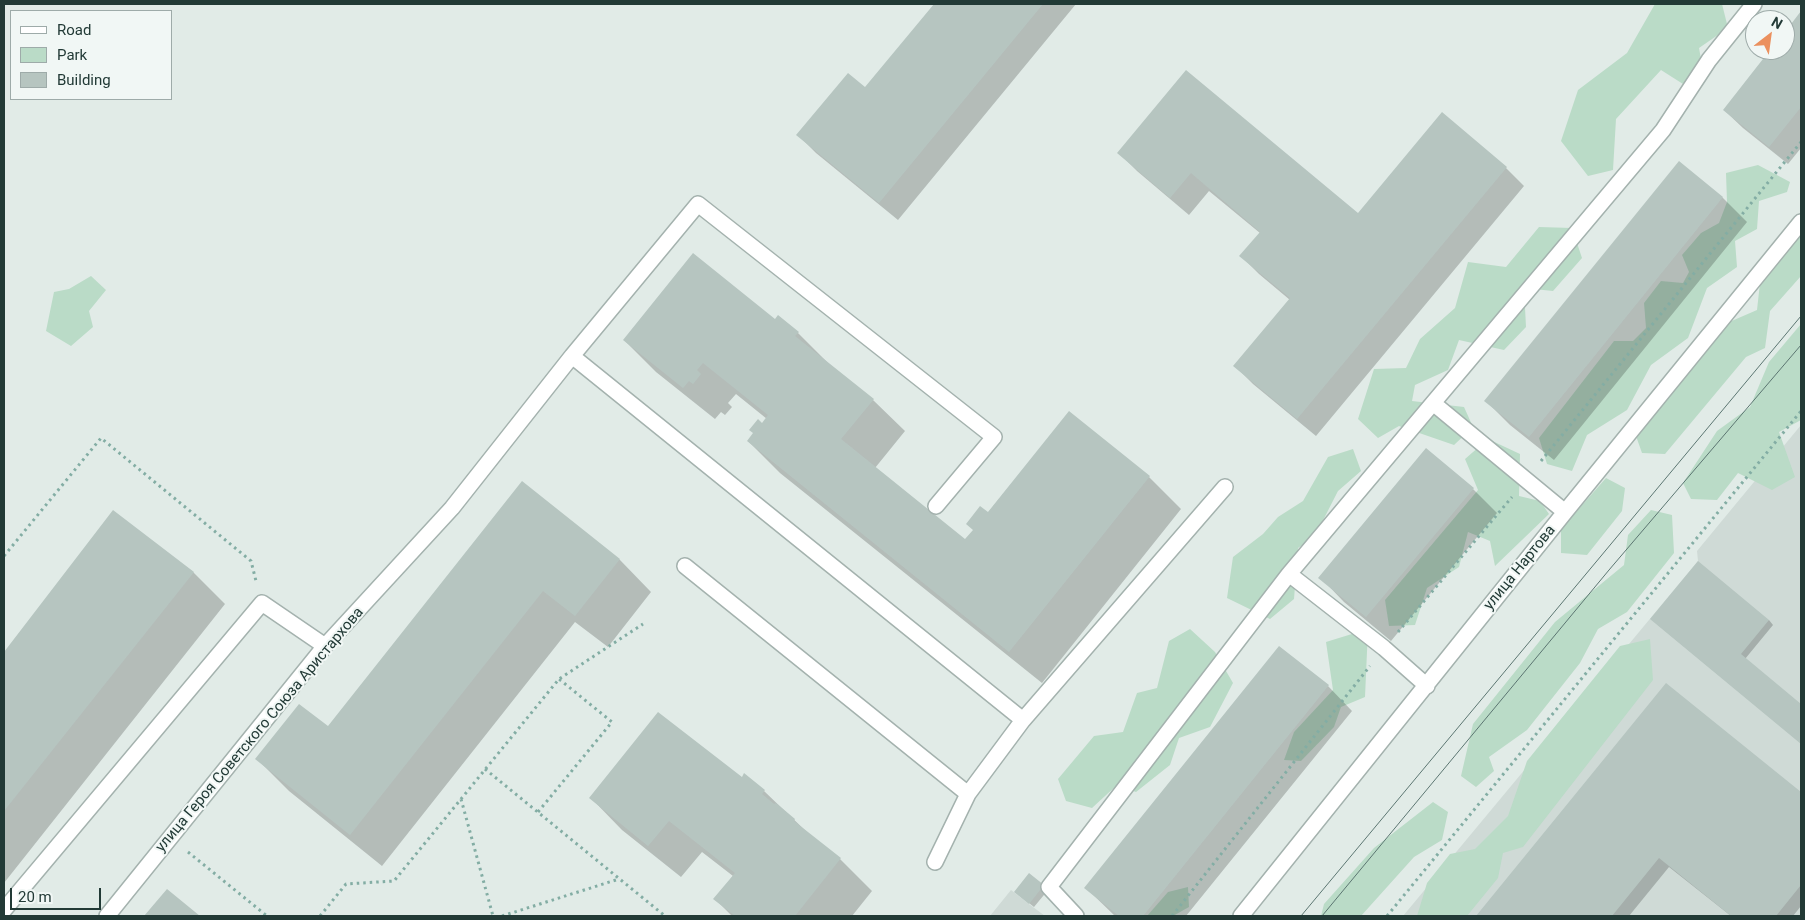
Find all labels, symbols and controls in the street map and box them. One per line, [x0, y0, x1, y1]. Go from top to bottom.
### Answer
legend [10, 10, 172, 100]
north arrow [1745, 10, 1795, 60]
text: N [1769, 13, 1785, 32]
text: Road [57, 21, 91, 39]
text: Park [57, 46, 87, 64]
text: Building [57, 71, 111, 89]
street label: улица Нартова [1480, 522, 1560, 614]
street label: улица Героя Советского Союза Аристархова [152, 604, 368, 856]
scale bar [12, 878, 104, 910]
text: 20 m [18, 888, 52, 906]

